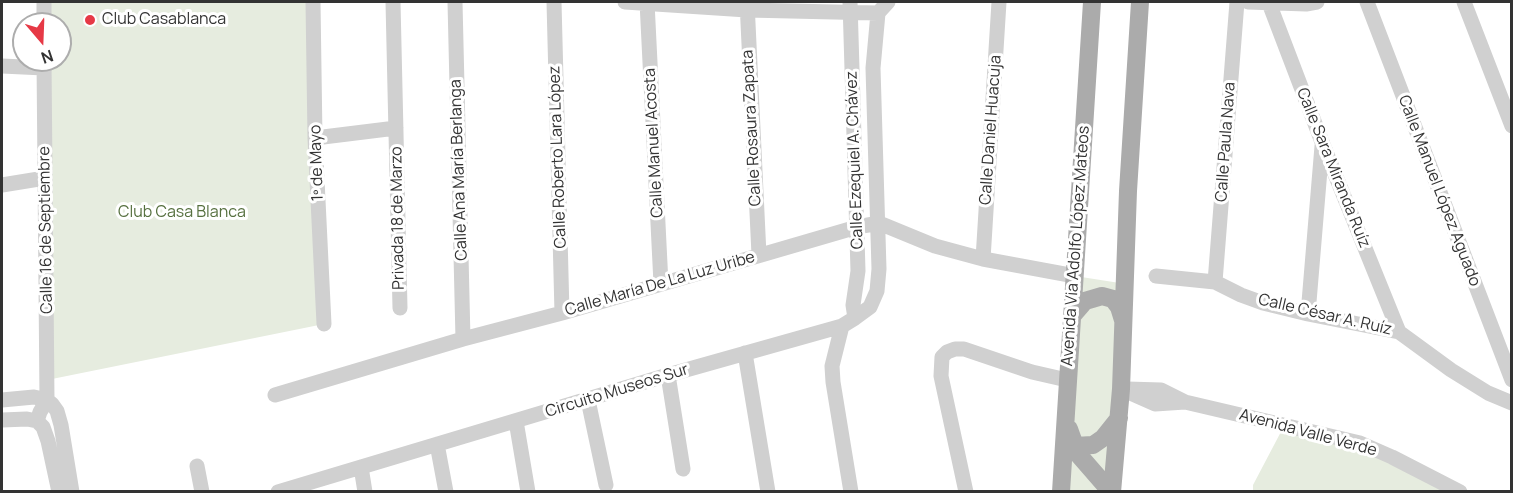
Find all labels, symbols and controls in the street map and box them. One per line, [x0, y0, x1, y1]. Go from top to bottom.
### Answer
place label: Club Casablanca [102, 10, 226, 30]
north arrow [12, 12, 72, 72]
marker: Club Casablanca [83, 13, 97, 27]
text: N [38, 45, 56, 69]
street label: Calle Rosaura Zapata [738, 49, 766, 207]
street label: Calle Daniel Huacuja [976, 54, 1006, 206]
street label: Calle Roberto Lara López [545, 65, 571, 249]
street label: Calle Manuel Acosta [640, 68, 668, 218]
street label: Calle Ezequiel A. Chávez [842, 71, 868, 249]
street label: Calle Ana María Berlanga [446, 79, 472, 261]
street label: Calle Paula Nava [1212, 82, 1240, 202]
street label: Calle Sara Miranda Ruíz [1292, 85, 1374, 251]
street label: Calle Manuel López Aguado [1394, 93, 1484, 289]
street label: 1º de Mayo [306, 124, 328, 202]
street label: Avenida Via Adolfo López Mateos [1058, 125, 1094, 367]
street label: Calle 16 de Septiembre [35, 146, 57, 314]
street label: Privada 18 de Marzo [387, 146, 409, 290]
park label: Club Casa Blanca [118, 203, 246, 223]
street label: Calle María De La Luz Uribe [563, 248, 757, 320]
street label: Calle César A. Ruíz [1256, 290, 1394, 340]
street label: Circuito Museos Sur [543, 360, 691, 422]
street label: Avenida Valle Verde [1237, 405, 1379, 461]

